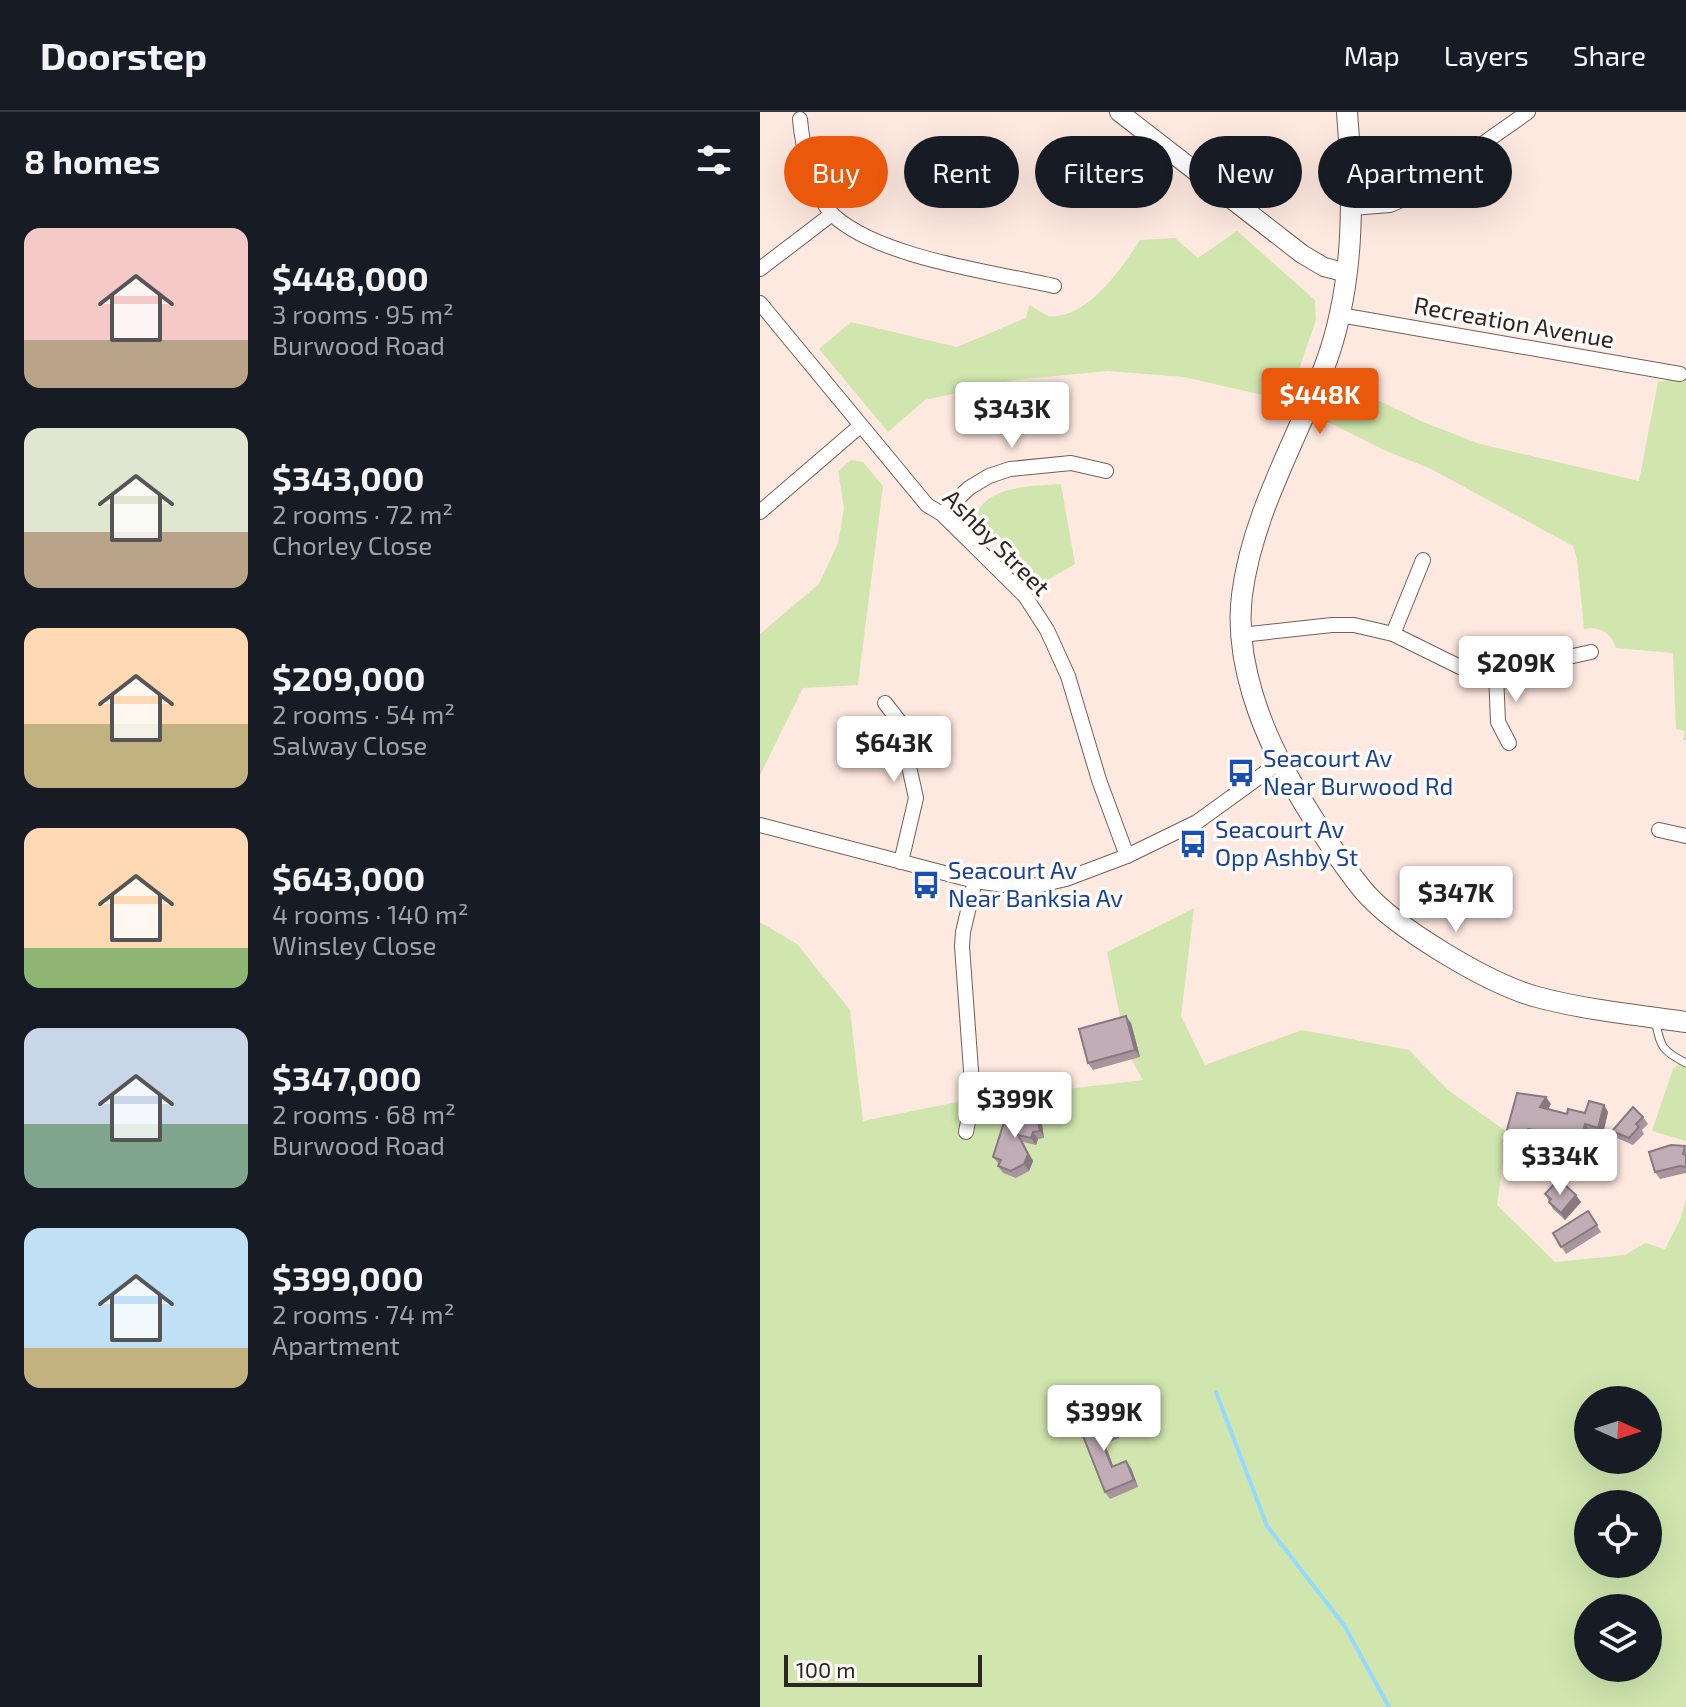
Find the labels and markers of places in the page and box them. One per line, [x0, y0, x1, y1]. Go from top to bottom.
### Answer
pin: $448K [1264, 368, 1376, 436]
pin: $343K [956, 382, 1068, 450]
pin: $209K [1460, 636, 1572, 704]
pin: $643K [838, 716, 950, 784]
place label: Seacourt Av Near Burwood Rd [1263, 743, 1453, 800]
bus stop icon: Seacourt Av Near Burwood Rd [1226, 758, 1256, 788]
place label: Seacourt Av Opp Ashby St [1215, 814, 1358, 871]
bus stop icon: Seacourt Av Opp Ashby St [1178, 829, 1208, 859]
place label: Seacourt Av Near Banksia Av [948, 855, 1123, 912]
pin: $347K [1400, 866, 1512, 934]
bus stop icon: Seacourt Av Near Banksia Av [911, 870, 941, 900]
pin: $399K [959, 1072, 1071, 1140]
pin: $334K [1504, 1129, 1616, 1197]
pin: $399K [1048, 1385, 1160, 1453]

